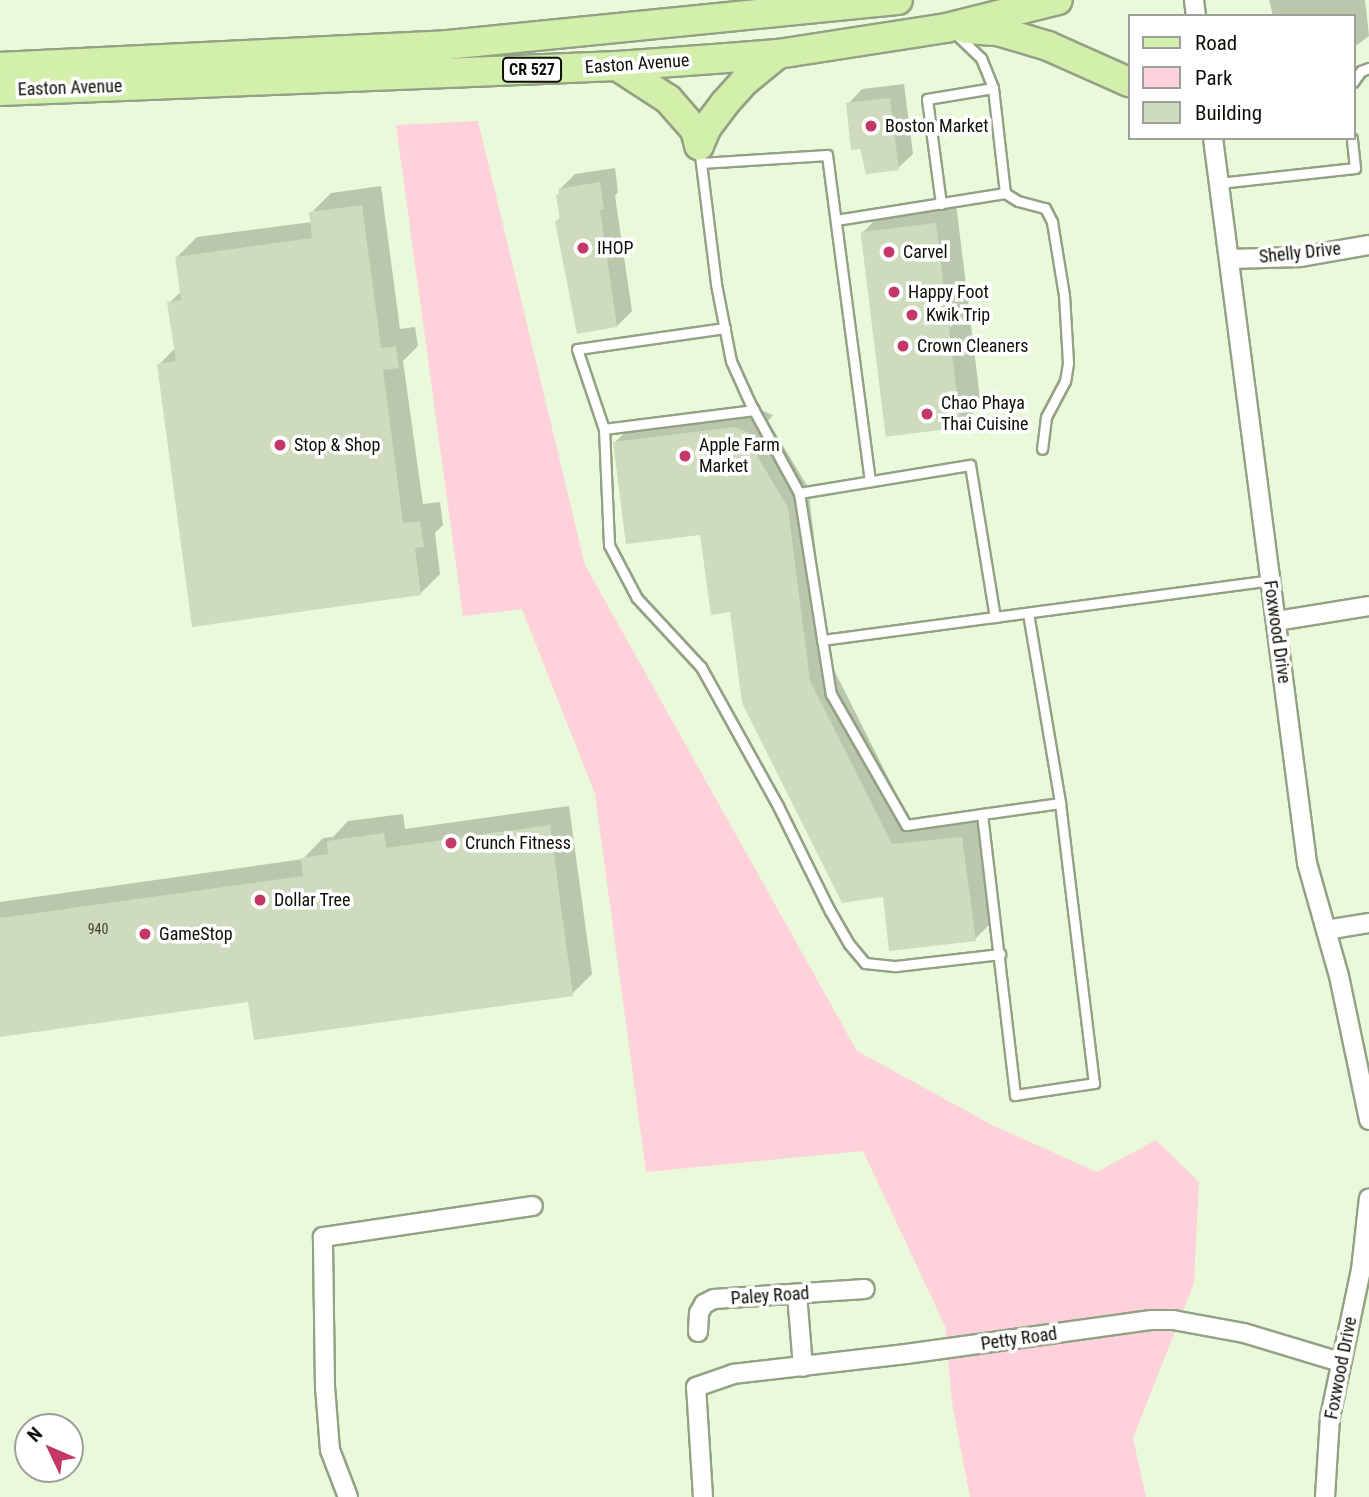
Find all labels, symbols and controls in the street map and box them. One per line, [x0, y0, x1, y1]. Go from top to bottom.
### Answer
legend [1128, 14, 1355, 140]
text: Road [1195, 31, 1237, 55]
street label: Easton Avenue [584, 50, 690, 78]
road number: CR 527 [500, 58, 564, 82]
text: Park [1195, 66, 1232, 90]
street label: Easton Avenue [17, 75, 123, 101]
text: Building [1195, 101, 1262, 125]
place label: Boston Market [885, 115, 989, 137]
marker: Boston Market [863, 118, 879, 134]
place label: IHOP [597, 237, 633, 259]
street label: Shelly Drive [1258, 238, 1342, 268]
marker: IHOP [575, 240, 591, 256]
place label: Carvel [903, 241, 948, 263]
marker: Carvel [881, 244, 897, 260]
place label: Happy Foot [908, 281, 989, 303]
marker: Happy Foot [886, 284, 902, 300]
place label: Kwik Trip [926, 304, 991, 326]
marker: Kwik Trip [904, 307, 920, 323]
place label: Crown Cleaners [917, 335, 1028, 357]
marker: Crown Cleaners [895, 338, 911, 354]
place label: Chao Phaya Thai Cuisine [941, 393, 1028, 436]
marker: Chao Phaya Thai Cuisine [919, 406, 935, 422]
place label: Stop & Shop [294, 434, 380, 456]
place label: Apple Farm Market [699, 435, 780, 478]
marker: Stop & Shop [272, 437, 288, 453]
marker: Apple Farm Market [677, 448, 693, 464]
street label: Foxwood Drive [1259, 579, 1295, 685]
place label: Crunch Fitness [465, 832, 571, 854]
marker: Crunch Fitness [443, 835, 459, 851]
place label: Dollar Tree [274, 889, 351, 911]
marker: Dollar Tree [252, 892, 268, 908]
house number: 940 [88, 921, 108, 937]
place label: GameStop [159, 923, 233, 945]
marker: GameStop [137, 926, 153, 942]
street label: Paley Road [730, 1282, 810, 1310]
street label: Foxwood Drive [1320, 1315, 1362, 1421]
street label: Petty Road [980, 1323, 1058, 1355]
north arrow [14, 1413, 84, 1483]
text: N [23, 1422, 47, 1447]

